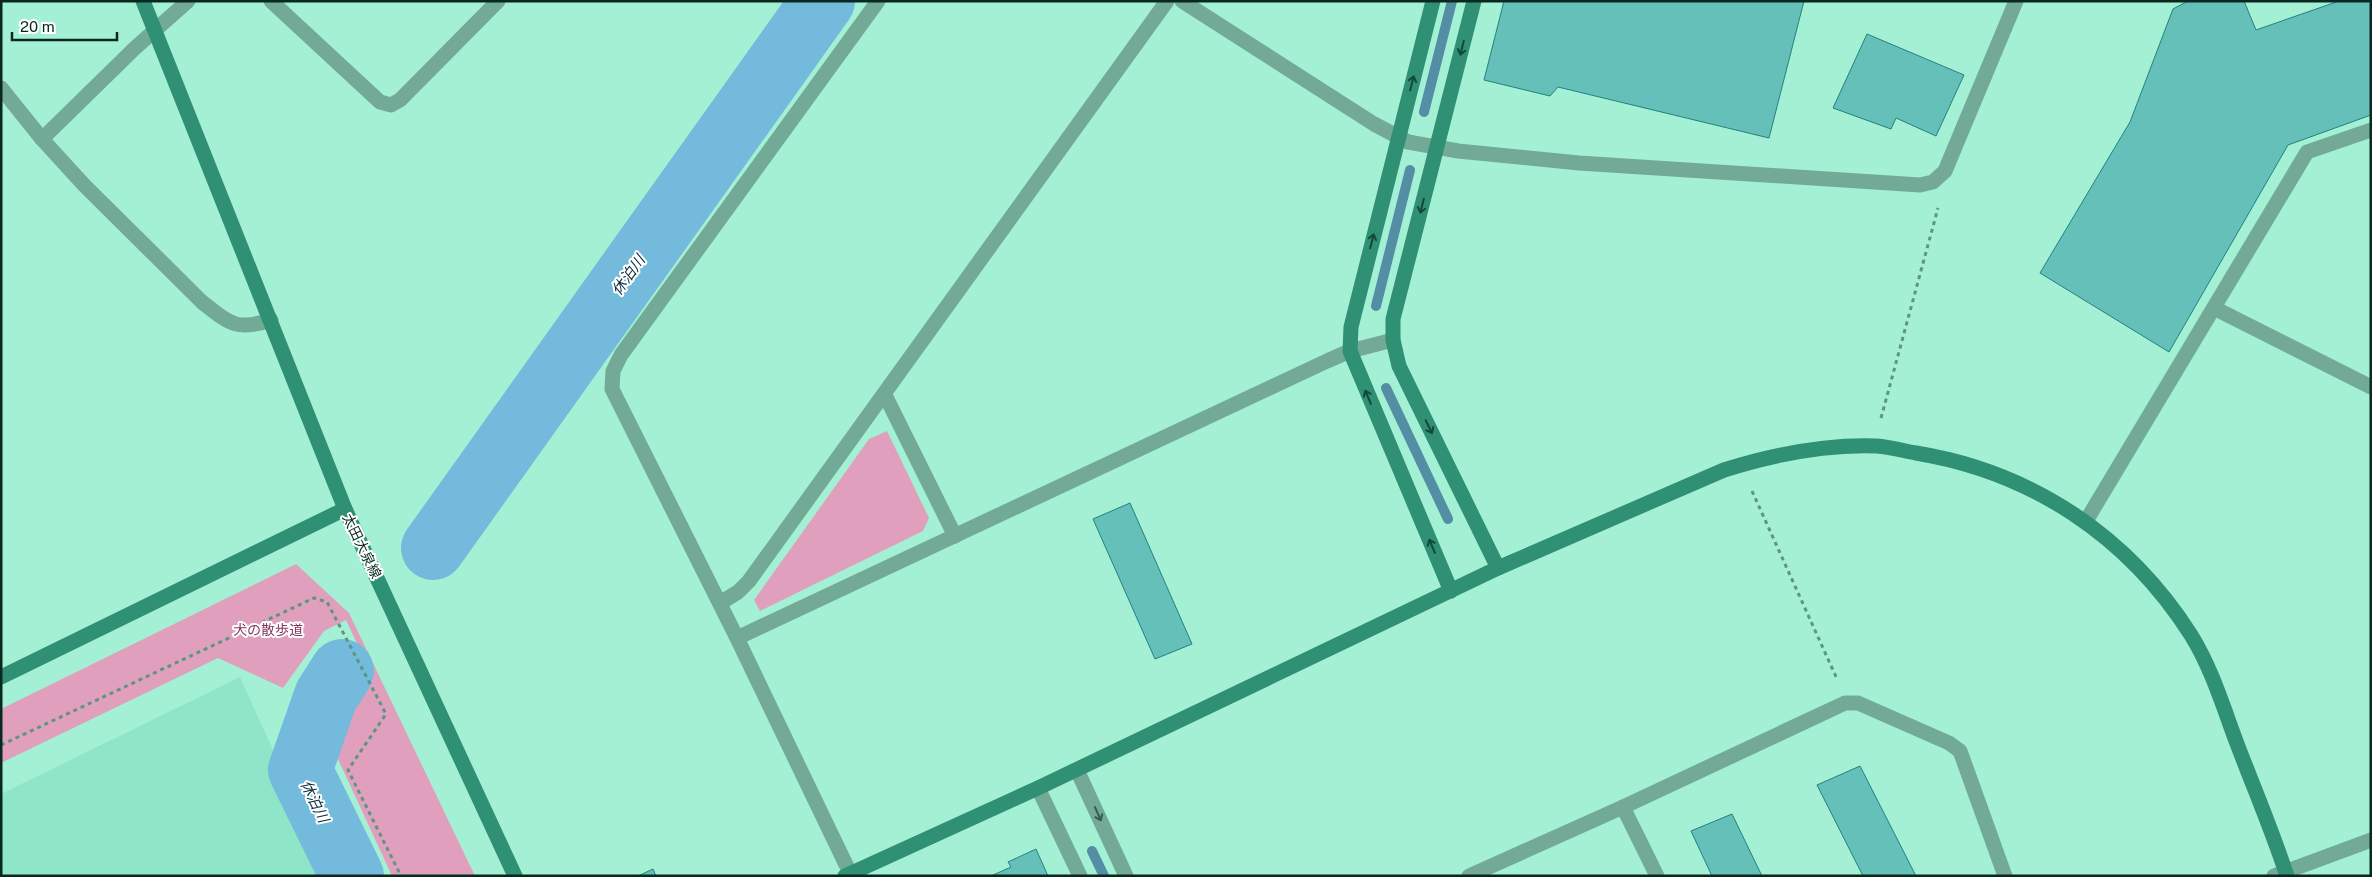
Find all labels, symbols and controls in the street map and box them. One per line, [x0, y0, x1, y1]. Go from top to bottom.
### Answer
scale bar [12, 10, 118, 42]
text: 20 m [20, 18, 55, 35]
one-way arrow [1457, 40, 1466, 56]
one-way arrow [1408, 76, 1418, 92]
one-way arrow [1417, 197, 1426, 213]
one-way arrow [1368, 233, 1377, 249]
water label: 休泊川 [608, 250, 649, 298]
one-way arrow [1363, 390, 1372, 405]
one-way arrow [1425, 419, 1435, 434]
street label: 太田大泉線 [339, 511, 385, 581]
one-way arrow [1426, 539, 1436, 554]
park label: 犬の散歩道 [233, 622, 303, 638]
water label: 休泊川 [297, 777, 333, 827]
one-way arrow [1093, 806, 1103, 821]

